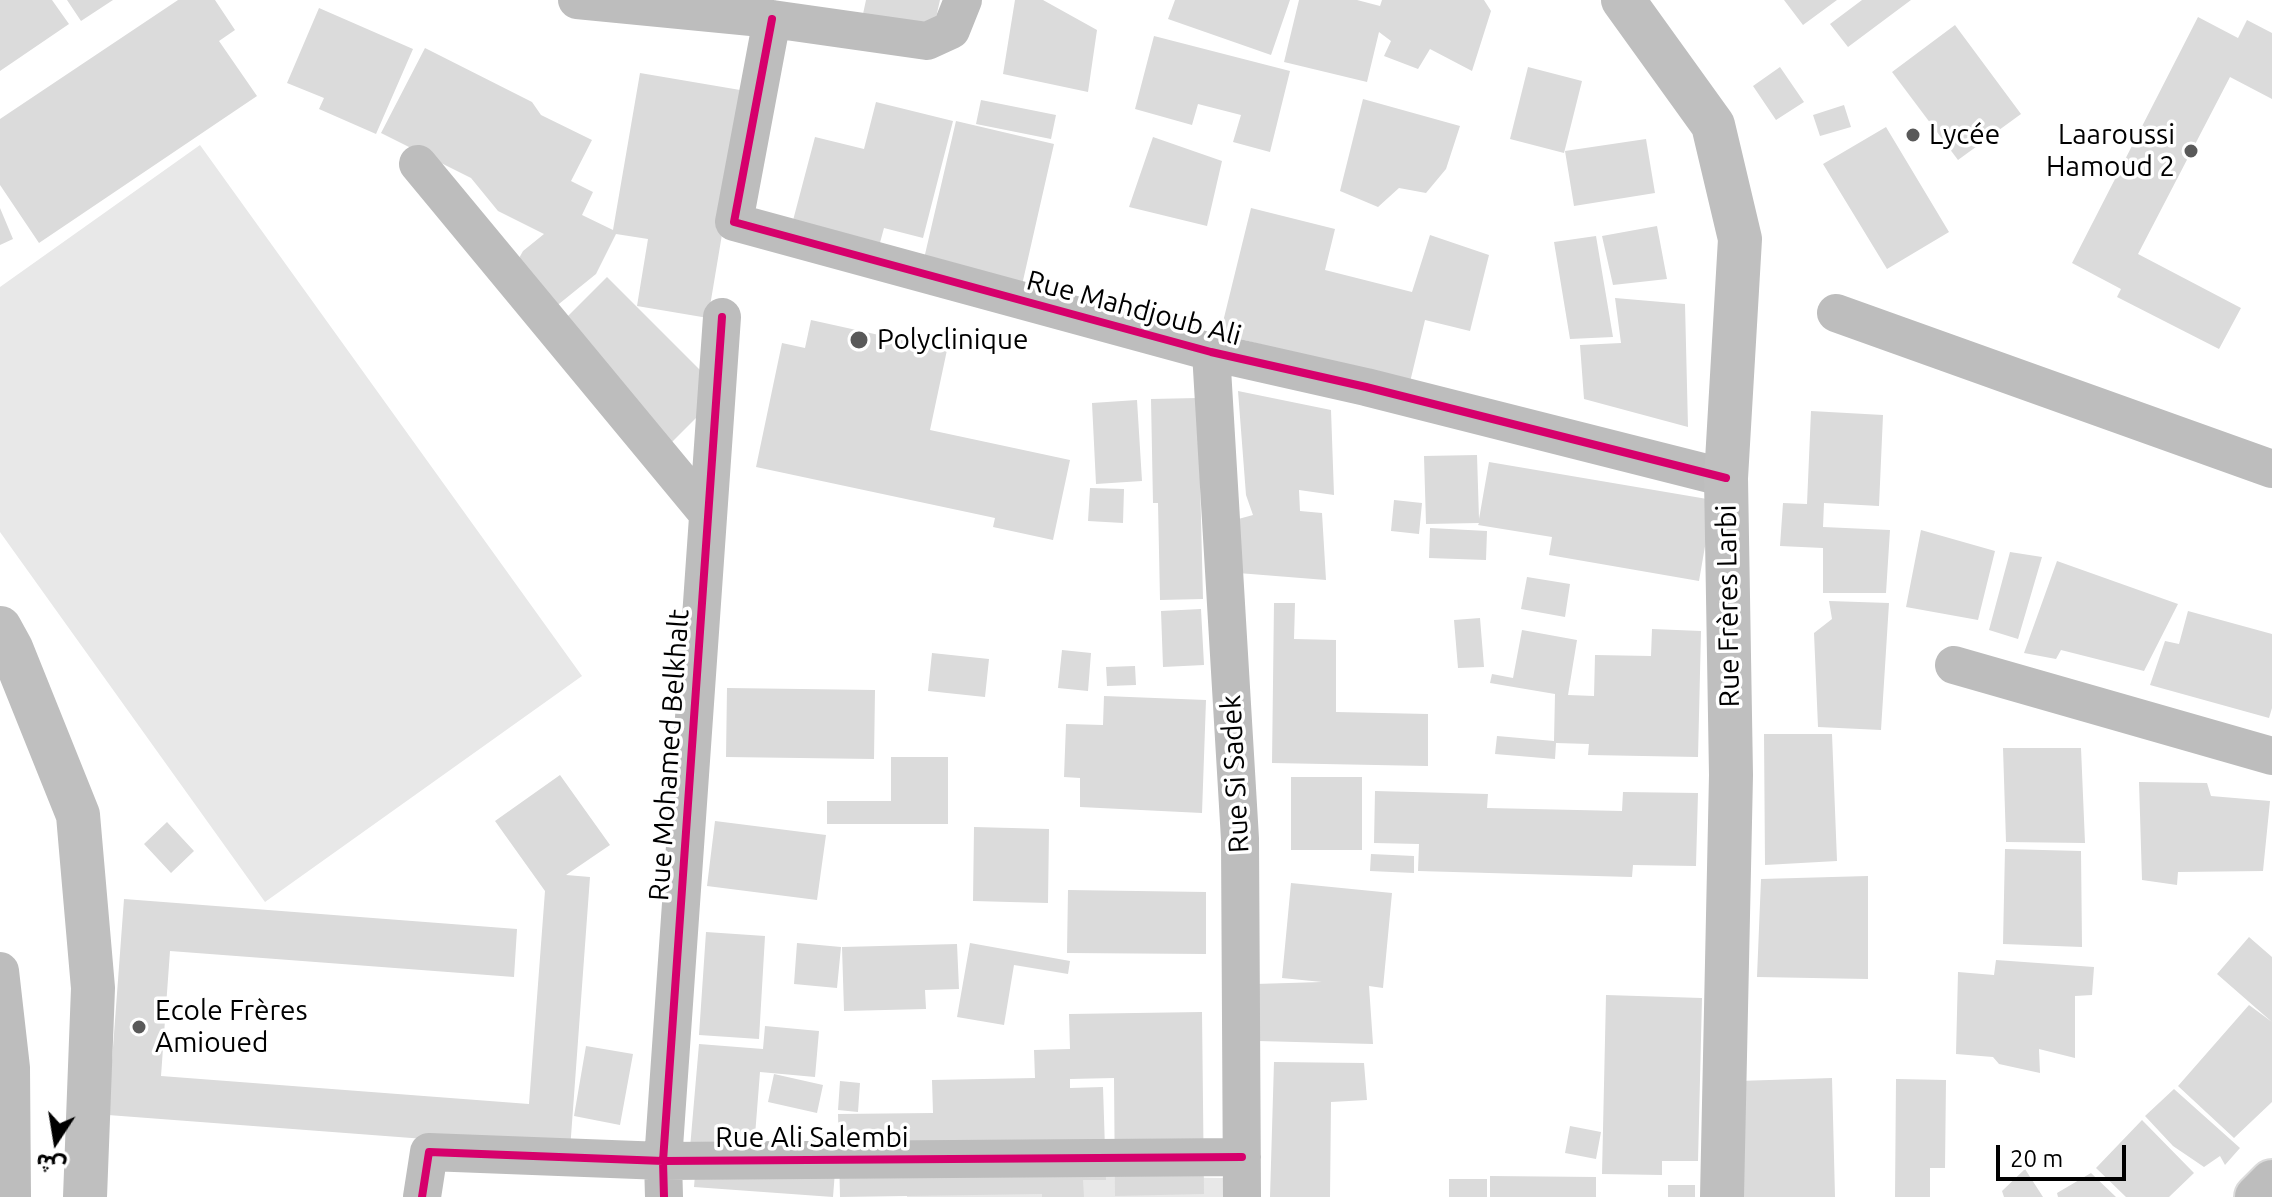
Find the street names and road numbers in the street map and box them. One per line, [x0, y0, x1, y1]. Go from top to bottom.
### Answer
street label: Rue Mahdjoub Ali [1023, 263, 1245, 353]
street label: Rue Frères Larbi [1709, 504, 1747, 708]
street label: Rue Mohamed Belkhalt [642, 608, 696, 902]
street label: Rue Si Sadek [1214, 694, 1256, 854]
street label: Rue Ali Salembi [715, 1121, 909, 1155]

